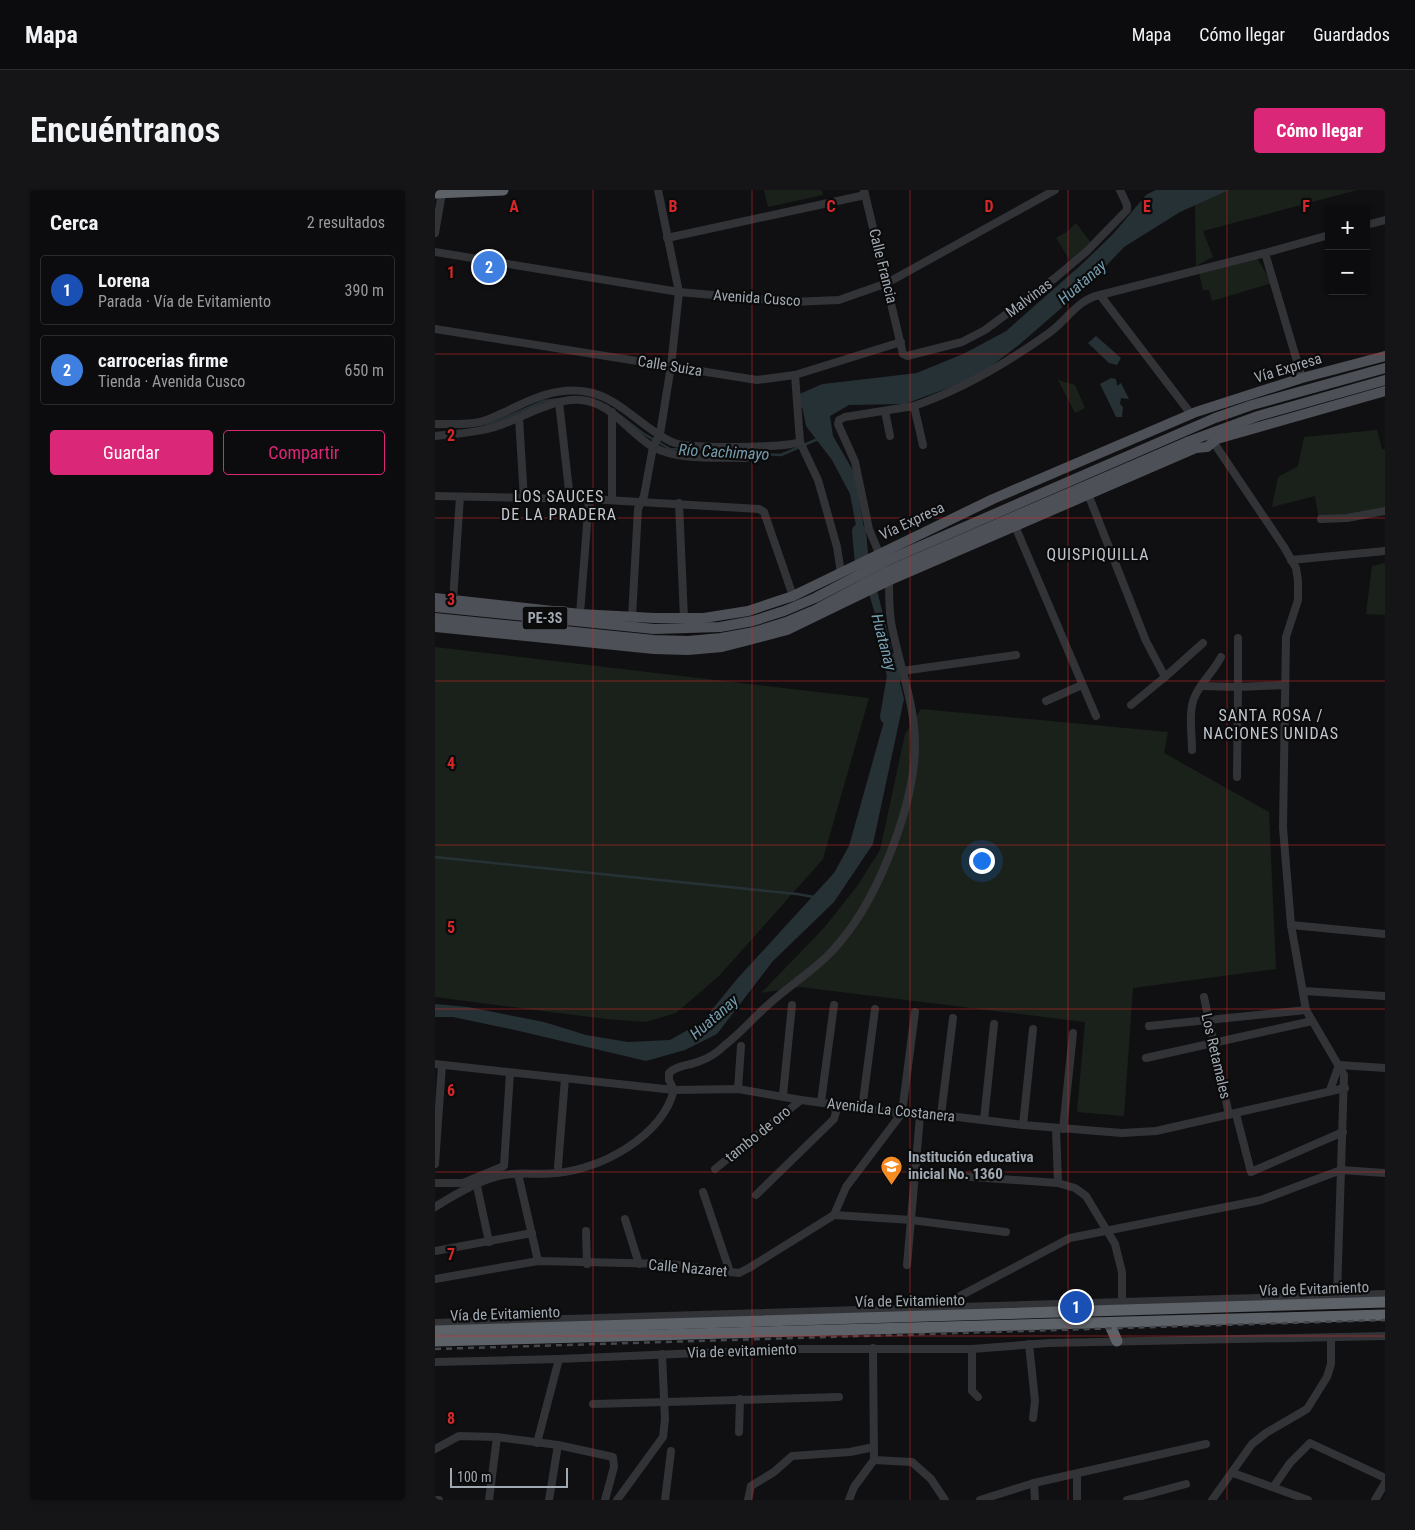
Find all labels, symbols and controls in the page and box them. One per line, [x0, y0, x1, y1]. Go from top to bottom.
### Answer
text: Mapa [25, 21, 78, 49]
text: Mapa [1132, 24, 1171, 45]
text: Cómo llegar [1199, 24, 1285, 45]
text: Guardados [1313, 24, 1390, 45]
button: Cómo llegar [1254, 108, 1385, 153]
text: Encuéntranos [30, 110, 221, 151]
text: A [509, 197, 519, 216]
text: B [669, 197, 678, 216]
text: C [826, 197, 836, 216]
text: D [984, 197, 994, 216]
text: E [1143, 197, 1151, 216]
text: F [1302, 197, 1310, 216]
map controls [1325, 205, 1370, 295]
button: + [1325, 205, 1370, 250]
text: Cerca [50, 211, 98, 235]
text: 2 resultados [307, 213, 385, 232]
street label: Calle Francia [865, 227, 901, 305]
pin: 2 [473, 248, 505, 286]
button: − [1325, 250, 1370, 295]
water label: Huatanay [1054, 255, 1110, 308]
text: 1 [447, 263, 455, 282]
text: Lorena [98, 269, 150, 292]
street label: Malvinas [1002, 275, 1056, 321]
text: 1 [63, 281, 71, 300]
text: 390 m [345, 281, 384, 300]
street label: Avenida Cusco [713, 286, 801, 310]
text: Parada · Vía de Evitamiento [98, 292, 271, 311]
text: carrocerias firme [98, 349, 228, 372]
street label: Vía Expresa [1252, 349, 1324, 387]
street label: Calle Suiza [636, 352, 704, 380]
text: 2 [63, 361, 71, 380]
text: 650 m [345, 361, 384, 380]
text: Tienda · Avenida Cusco [98, 372, 245, 391]
text: 2 [447, 426, 455, 445]
button: Guardar [50, 430, 213, 475]
button: Compartir [223, 430, 385, 475]
water label: Río Cachimayo [678, 440, 770, 464]
district label: LOS SAUCES DE LA PRADERA [501, 487, 617, 524]
street label: Vía Expresa [877, 498, 947, 544]
district label: QUISPIQUILLA [1047, 545, 1149, 564]
text: 3 [447, 590, 455, 609]
road number: PE-3S [523, 606, 567, 629]
water label: Huatanay [867, 612, 901, 673]
district label: SANTA ROSA / NACIONES UNIDAS [1203, 706, 1339, 743]
text: 4 [447, 754, 455, 773]
your location [969, 848, 995, 874]
text: 5 [447, 918, 455, 937]
water label: Huatanay [686, 990, 742, 1043]
street label: Los Retamales [1197, 1011, 1235, 1101]
text: 6 [447, 1081, 455, 1100]
street label: Avenida La Costanera [826, 1094, 956, 1126]
street label: tambo de oro [722, 1102, 794, 1166]
place label: Institución educativa inicial No. 1360 [908, 1148, 1034, 1183]
school or university icon: Institución educativa inicial No. 1360 [880, 1154, 904, 1185]
text: 7 [447, 1245, 455, 1264]
street label: Calle Nazaret [648, 1256, 728, 1280]
street label: Vía de Evitamiento [1259, 1278, 1369, 1300]
pin: 1 [1060, 1288, 1092, 1326]
street label: Vía de Evitamiento [855, 1291, 965, 1311]
street label: Vía de Evitamiento [450, 1303, 560, 1325]
street label: Via de evitamiento [687, 1340, 797, 1362]
text: 8 [447, 1409, 455, 1428]
scale bar [450, 1465, 567, 1488]
text: 100 m [457, 1469, 492, 1485]

